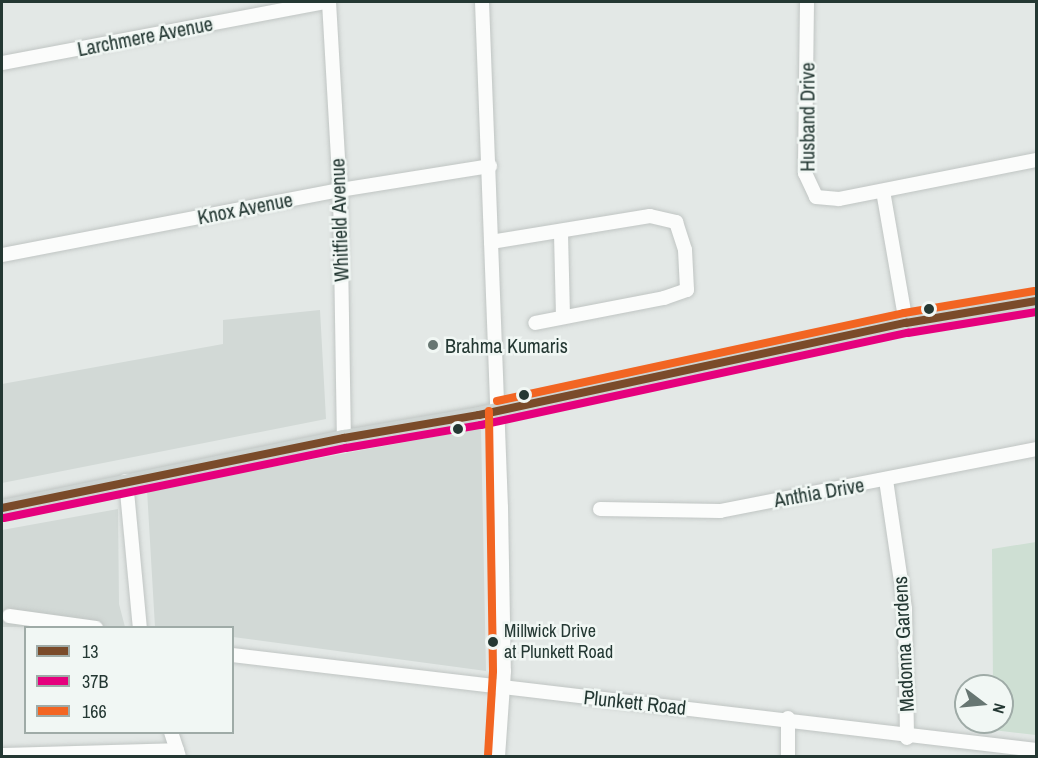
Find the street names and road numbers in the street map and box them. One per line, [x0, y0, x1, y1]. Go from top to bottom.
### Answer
street label: Larchmere Avenue [75, 11, 215, 61]
street label: Husband Drive [795, 62, 819, 172]
street label: Whitfield Avenue [325, 157, 353, 283]
street label: Knox Avenue [195, 187, 295, 229]
street label: Anthia Drive [772, 472, 866, 512]
street label: Madonna Gardens [887, 576, 919, 712]
street label: Plunkett Road [583, 685, 687, 719]

